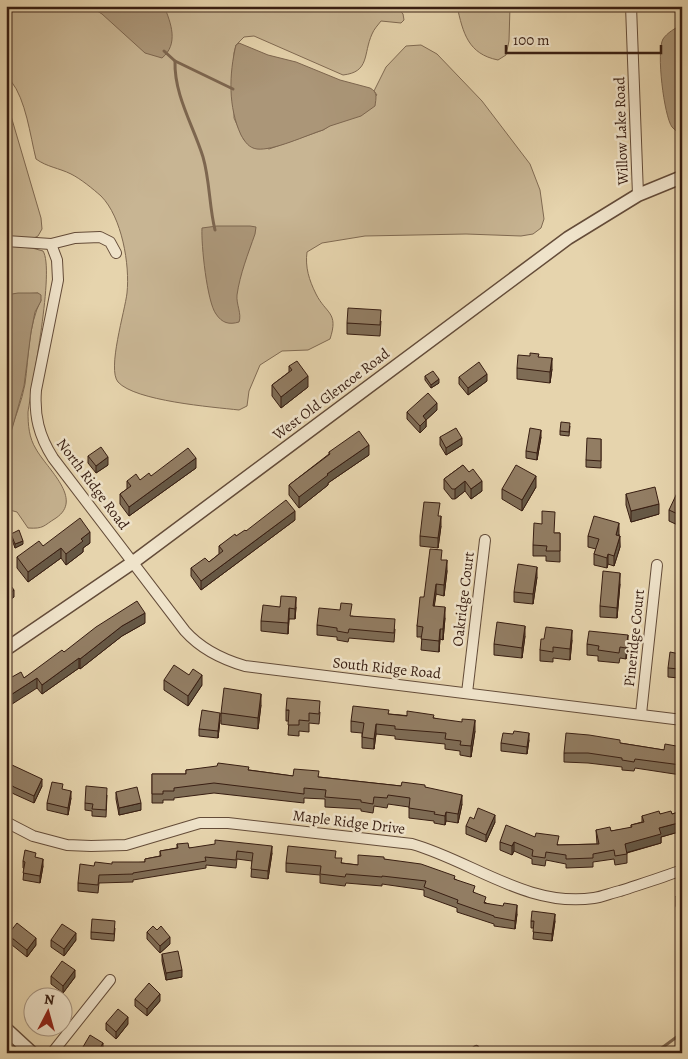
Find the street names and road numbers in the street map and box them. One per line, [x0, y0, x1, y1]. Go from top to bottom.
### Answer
street label: Willow Lake Road [609, 76, 633, 187]
street label: West Old Glencoe Road [268, 343, 394, 445]
street label: North Ridge Road [52, 434, 134, 534]
street label: Oakridge Court [447, 550, 479, 648]
street label: Pineridge Court [619, 588, 649, 688]
street label: South Ridge Road [332, 652, 443, 684]
street label: Maple Ridge Drive [292, 805, 407, 839]

